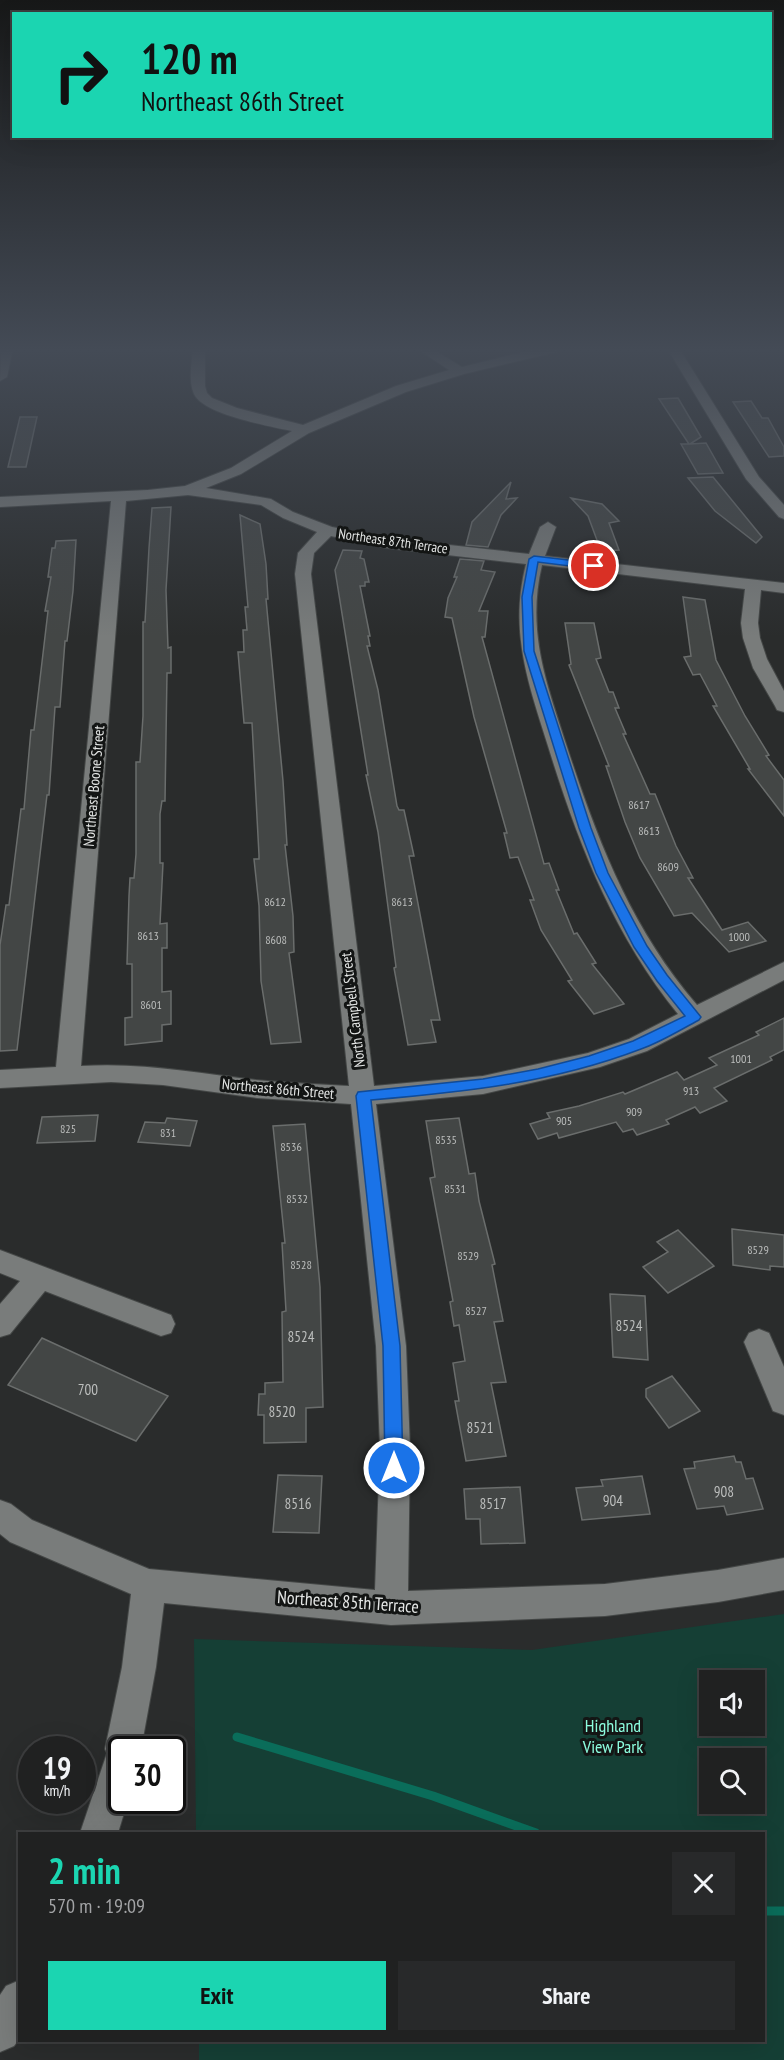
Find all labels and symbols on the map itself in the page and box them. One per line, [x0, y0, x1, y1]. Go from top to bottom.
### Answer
street label: Northeast 87th Terrace [337, 524, 449, 558]
pin [568, 540, 619, 591]
street label: Northeast Boone Street [79, 725, 108, 847]
house number: 8617 [628, 797, 650, 812]
house number: 8613 [638, 823, 660, 838]
house number: 8609 [657, 859, 679, 874]
house number: 8612 [264, 894, 286, 909]
house number: 8613 [391, 894, 413, 909]
house number: 8613 [137, 928, 159, 943]
house number: 1000 [728, 929, 750, 944]
house number: 8608 [265, 932, 287, 947]
street label: North Campbell Street [336, 951, 369, 1069]
house number: 8601 [140, 997, 162, 1012]
house number: 1001 [730, 1051, 752, 1066]
street label: Northeast 86th Street [221, 1074, 335, 1103]
house number: 913 [683, 1083, 699, 1098]
house number: 909 [626, 1104, 642, 1119]
house number: 905 [556, 1113, 572, 1128]
house number: 825 [60, 1121, 76, 1136]
house number: 831 [160, 1125, 176, 1140]
house number: 8535 [435, 1132, 457, 1147]
house number: 8536 [280, 1139, 302, 1154]
house number: 8531 [444, 1181, 466, 1196]
house number: 8532 [286, 1191, 308, 1206]
house number: 8529 [747, 1242, 769, 1257]
house number: 8529 [457, 1248, 479, 1263]
house number: 8528 [290, 1257, 312, 1272]
house number: 8527 [465, 1303, 487, 1318]
house number: 8524 [615, 1316, 643, 1335]
house number: 8524 [287, 1327, 315, 1346]
house number: 700 [78, 1380, 98, 1399]
house number: 8520 [268, 1402, 296, 1421]
house number: 8521 [466, 1418, 494, 1437]
position arrow [362, 1436, 426, 1500]
house number: 908 [714, 1482, 734, 1501]
house number: 904 [603, 1491, 623, 1510]
house number: 8516 [284, 1494, 312, 1513]
house number: 8517 [479, 1494, 507, 1513]
street label: Northeast 85th Terrace [276, 1585, 420, 1618]
park label: Highland View Park [582, 1714, 643, 1758]
speed limit sign: 30 [108, 1736, 186, 1814]

